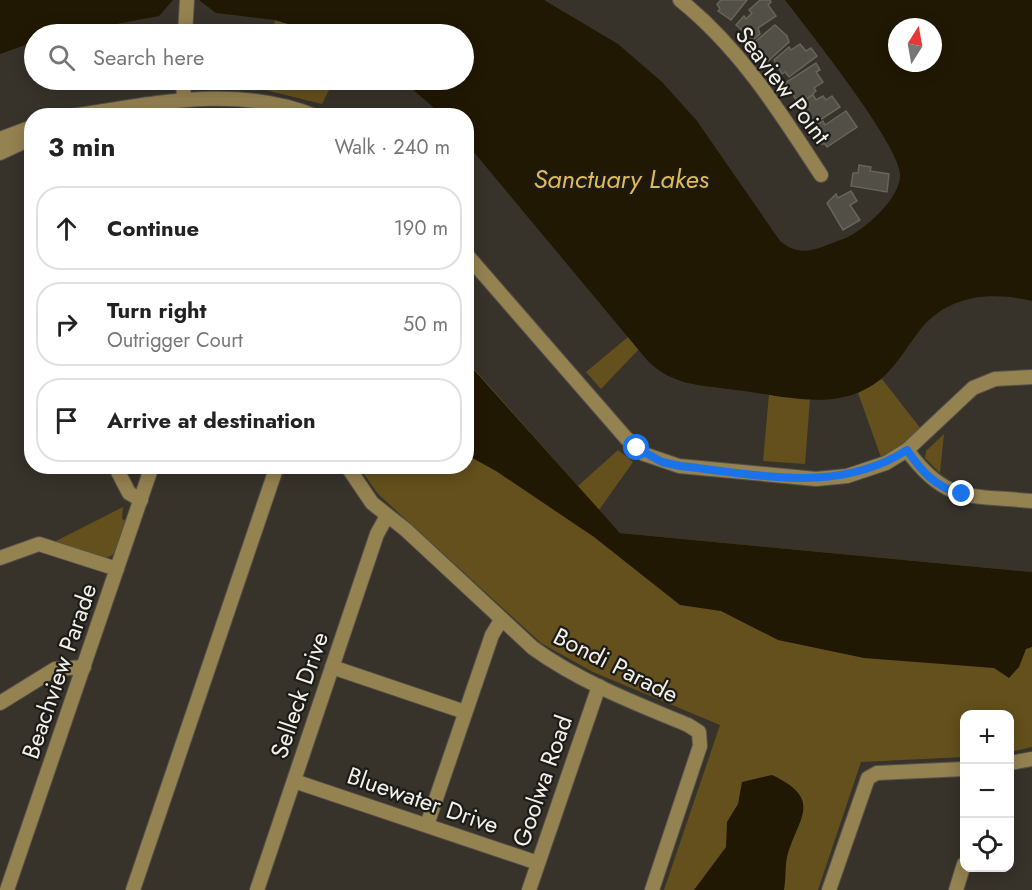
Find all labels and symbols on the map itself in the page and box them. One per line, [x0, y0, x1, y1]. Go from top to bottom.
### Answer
north arrow [888, 18, 942, 72]
street label: Seaview Point [727, 19, 839, 151]
water label: Sanctuary Lakes [533, 160, 709, 198]
route start [623, 434, 649, 460]
route end [948, 480, 974, 506]
street label: Beachview Parade [13, 579, 105, 763]
street label: Bondi Parade [547, 619, 685, 711]
street label: Selleck Drive [261, 627, 337, 763]
street label: Goolwa Road [503, 710, 581, 852]
street label: Bluewater Drive [342, 758, 504, 842]

